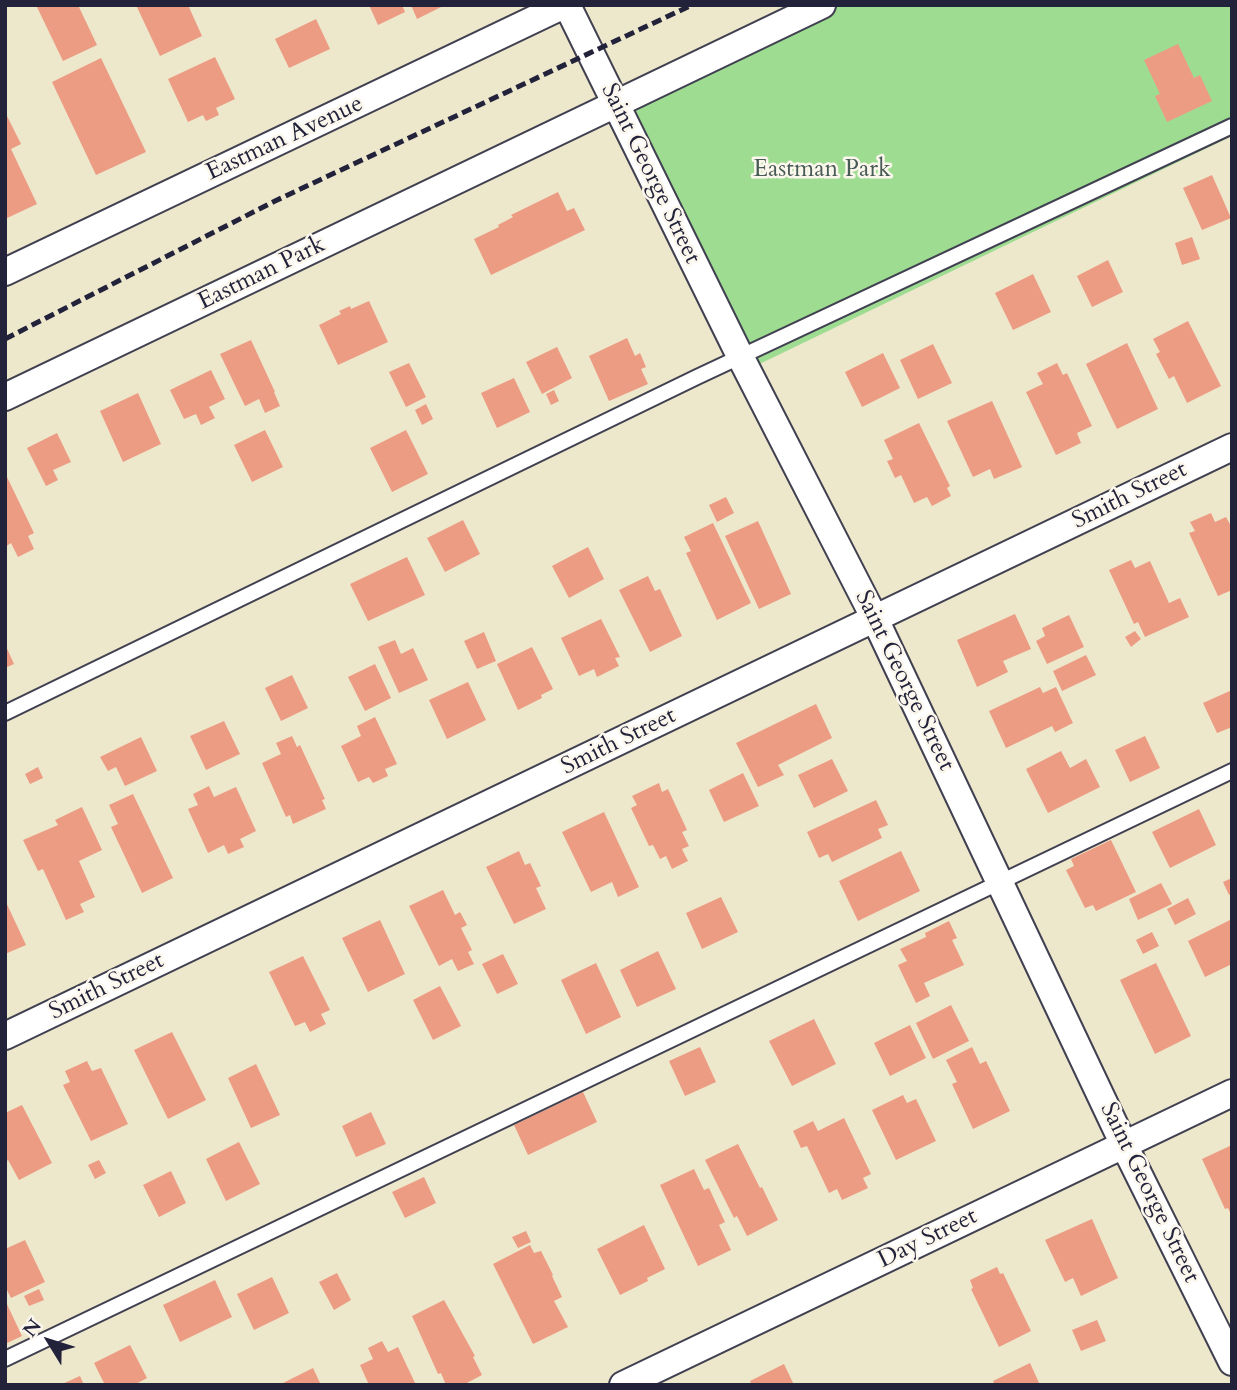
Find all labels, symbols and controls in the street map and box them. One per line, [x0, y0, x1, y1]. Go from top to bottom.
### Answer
street label: Saint George Street [594, 79, 706, 269]
street label: Eastman Avenue [202, 90, 368, 188]
park label: Eastman Park [753, 156, 891, 184]
street label: Eastman Park [194, 231, 330, 317]
street label: Smith Street [1068, 456, 1192, 536]
street label: Saint George Street [848, 586, 960, 776]
street label: Smith Street [557, 702, 681, 782]
street label: Smith Street [45, 947, 169, 1027]
street label: Saint George Street [1093, 1098, 1205, 1288]
street label: Day Street [874, 1203, 982, 1275]
north arrow [14, 1306, 84, 1376]
text: N [17, 1314, 48, 1343]

